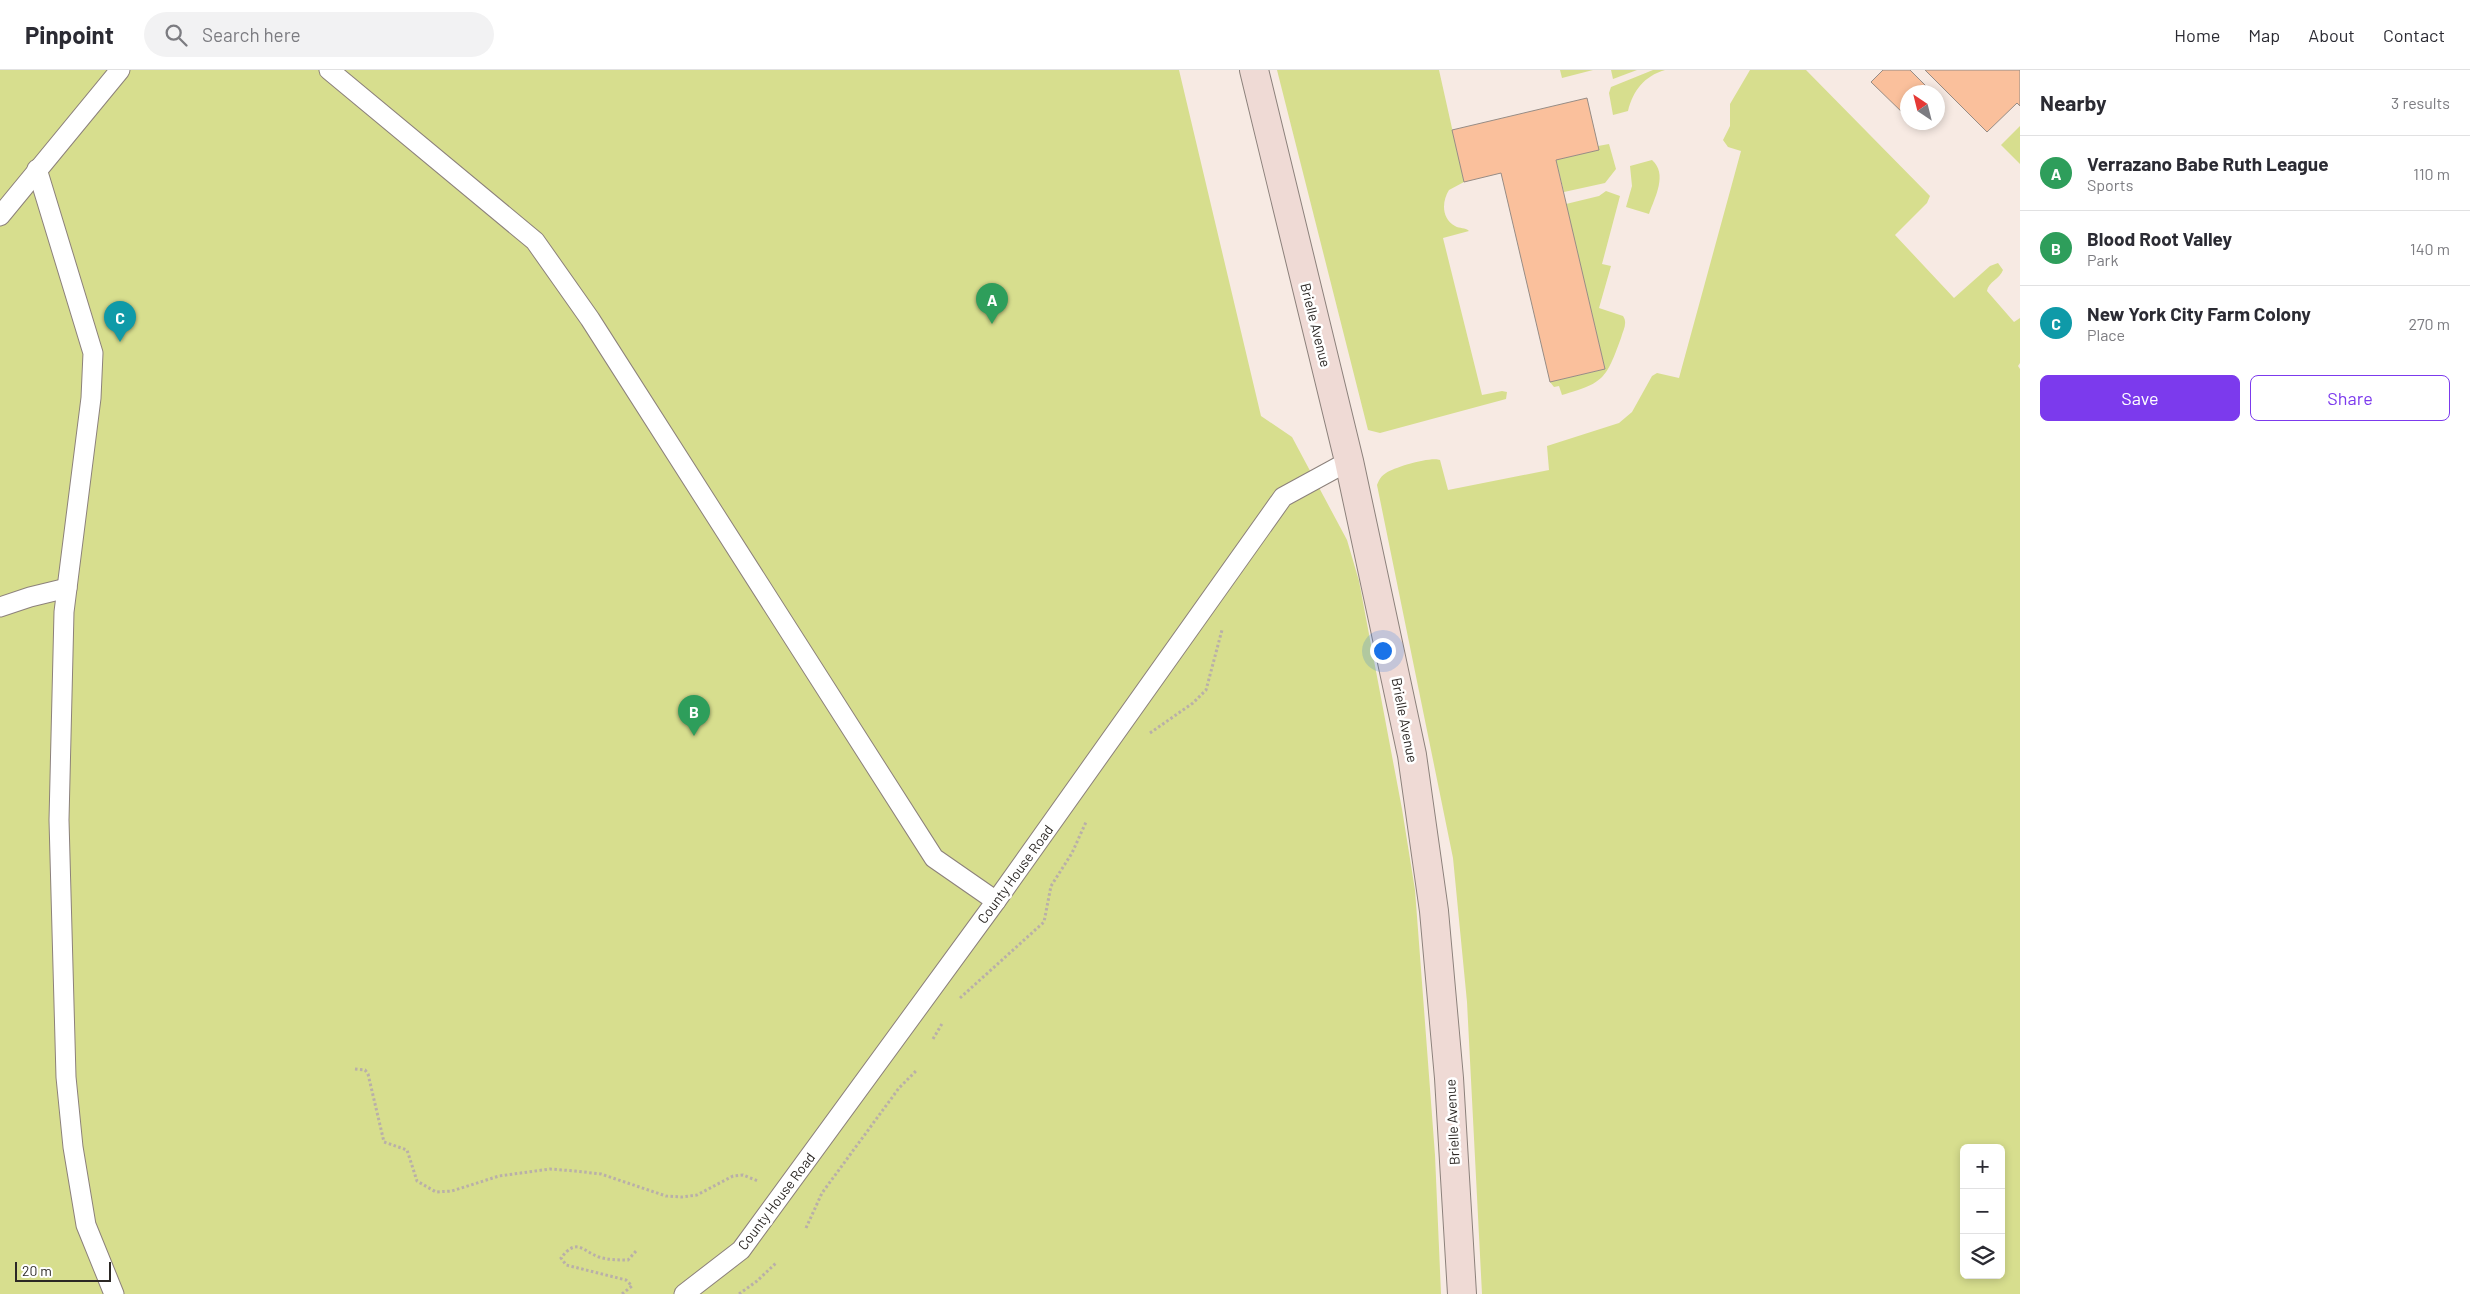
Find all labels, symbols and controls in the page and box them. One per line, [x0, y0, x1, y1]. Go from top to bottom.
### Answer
search box [144, 12, 494, 57]
text: Pinpoint [25, 20, 114, 49]
icon: search [162, 21, 190, 49]
text: Search here [202, 23, 301, 46]
text: Home [2174, 24, 2220, 46]
text: Map [2248, 24, 2280, 46]
text: About [2308, 24, 2355, 46]
text: Contact [2383, 24, 2445, 46]
north arrow [1900, 85, 1945, 130]
text: Nearby [2040, 90, 2106, 115]
text: 3 results [2391, 93, 2450, 112]
text: Verrazano Babe Ruth League [2087, 152, 2329, 175]
text: A [2051, 164, 2061, 183]
text: 110 m [2413, 164, 2450, 183]
text: Sports [2087, 175, 2133, 194]
text: Blood Root Valley [2087, 227, 2232, 250]
text: B [2051, 239, 2061, 258]
text: 140 m [2410, 239, 2450, 258]
text: Park [2087, 250, 2118, 269]
street label: Brielle Avenue [1297, 281, 1335, 369]
pin: A [976, 283, 1008, 324]
pin: C [104, 301, 136, 342]
text: New York City Farm Colony [2087, 302, 2311, 325]
text: C [2051, 314, 2061, 333]
text: 270 m [2408, 314, 2450, 333]
text: Place [2087, 325, 2125, 344]
button: Save [2040, 375, 2240, 421]
button: Share [2250, 375, 2450, 421]
your location [1370, 638, 1396, 664]
street label: Brielle Avenue [1388, 676, 1422, 764]
pin: B [678, 695, 710, 736]
street label: County House Road [974, 821, 1056, 927]
street label: Brielle Avenue [1441, 1079, 1463, 1165]
map controls [1960, 1144, 2005, 1279]
button: + [1960, 1144, 2005, 1189]
street label: County House Road [734, 1149, 818, 1253]
button: − [1960, 1189, 2005, 1234]
button: layers [1960, 1234, 2005, 1279]
scale bar [15, 1259, 111, 1282]
text: 20 m [22, 1262, 52, 1279]

